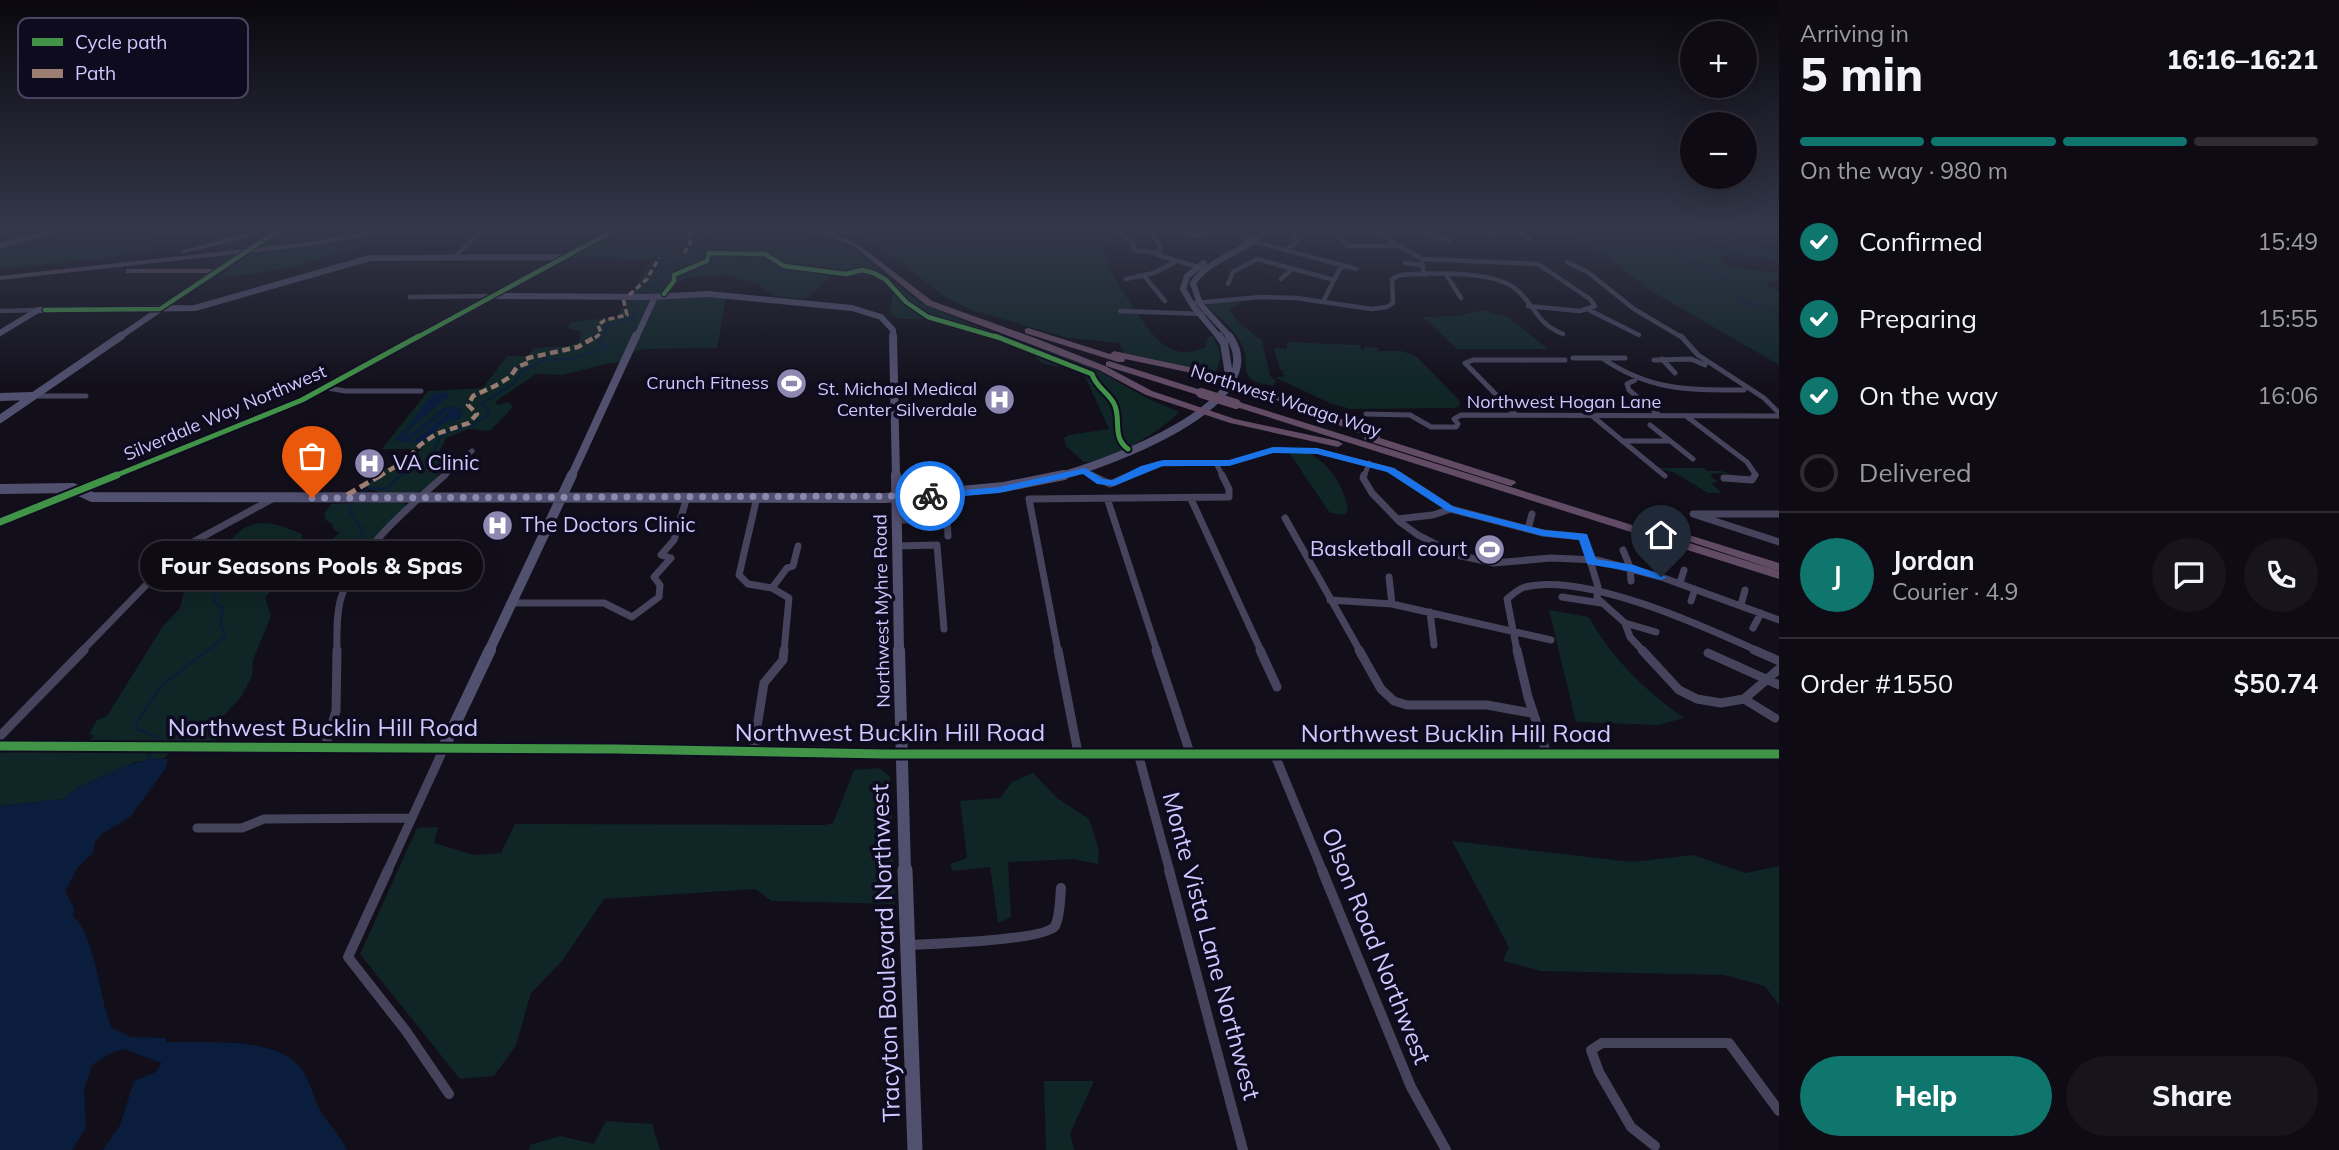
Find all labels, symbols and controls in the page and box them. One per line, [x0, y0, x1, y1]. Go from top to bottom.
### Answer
legend [18, 18, 248, 98]
text: Arriving in [1800, 19, 1909, 48]
map controls [1680, 21, 1757, 189]
button: + [1680, 21, 1757, 98]
text: Cycle path [75, 30, 167, 54]
text: 16:16–16:21 [2167, 43, 2318, 76]
text: 5 min [1800, 45, 1923, 103]
text: Path [75, 61, 116, 85]
button: − [1680, 112, 1757, 189]
text: On the way · 980 m [1800, 156, 2008, 185]
icon: check [1800, 223, 1838, 261]
text: Confirmed [1859, 225, 1983, 258]
text: 15:49 [2258, 227, 2318, 256]
icon: check [1800, 300, 1838, 338]
text: Preparing [1859, 302, 1977, 335]
text: 15:55 [2258, 304, 2318, 333]
street label: Silverdale Way Northwest [120, 359, 329, 466]
street label: Northwest Waaga Way [1188, 359, 1385, 442]
sports icon: Crunch Fitness [775, 366, 809, 400]
place label: Crunch Fitness [646, 371, 769, 394]
place label: St. Michael Medical Center Silverdale [817, 377, 977, 421]
icon: check [1800, 377, 1838, 415]
text: On the way [1859, 379, 1998, 412]
text: 16:06 [2258, 381, 2318, 410]
hospital icon: St. Michael Medical Center Silverdale [983, 382, 1017, 416]
street label: Northwest Hogan Lane [1467, 390, 1661, 413]
pin [282, 426, 342, 498]
icon: bag [293, 437, 331, 475]
hospital icon: VA Clinic [353, 446, 387, 480]
place label: VA Clinic [393, 449, 479, 475]
text: Delivered [1859, 456, 1972, 489]
courier [895, 461, 965, 531]
icon: bike [911, 477, 949, 515]
pin [1631, 505, 1691, 577]
hospital icon: The Doctors Clinic [481, 508, 515, 542]
place label: The Doctors Clinic [521, 511, 696, 537]
street label: Northwest Myhre Road [868, 514, 895, 708]
icon: home [1642, 516, 1680, 554]
sports icon: Basketball court [1473, 532, 1507, 566]
place label: Basketball court [1310, 535, 1467, 561]
button: chat [2152, 538, 2226, 612]
button: phone [2244, 538, 2318, 612]
callout: Four Seasons Pools & Spas [140, 540, 484, 589]
text: Jordan [1892, 544, 1975, 577]
text: Four Seasons Pools & Spas [160, 551, 463, 580]
text: J [1832, 559, 1842, 592]
text: Courier · 4.9 [1892, 577, 2018, 606]
text: Order #1550 [1800, 667, 1953, 700]
text: $50.74 [2234, 667, 2318, 700]
street label: Northwest Bucklin Hill Road [168, 712, 478, 742]
street label: Northwest Bucklin Hill Road [735, 717, 1045, 747]
street label: Northwest Bucklin Hill Road [1301, 718, 1611, 748]
street label: Tracyton Boulevard Northwest [864, 783, 906, 1123]
street label: Monte Vista Lane Northwest [1156, 789, 1268, 1103]
street label: Olson Road Northwest [1316, 823, 1438, 1068]
button: Help [1800, 1056, 2052, 1136]
button: Share [2066, 1056, 2318, 1136]

